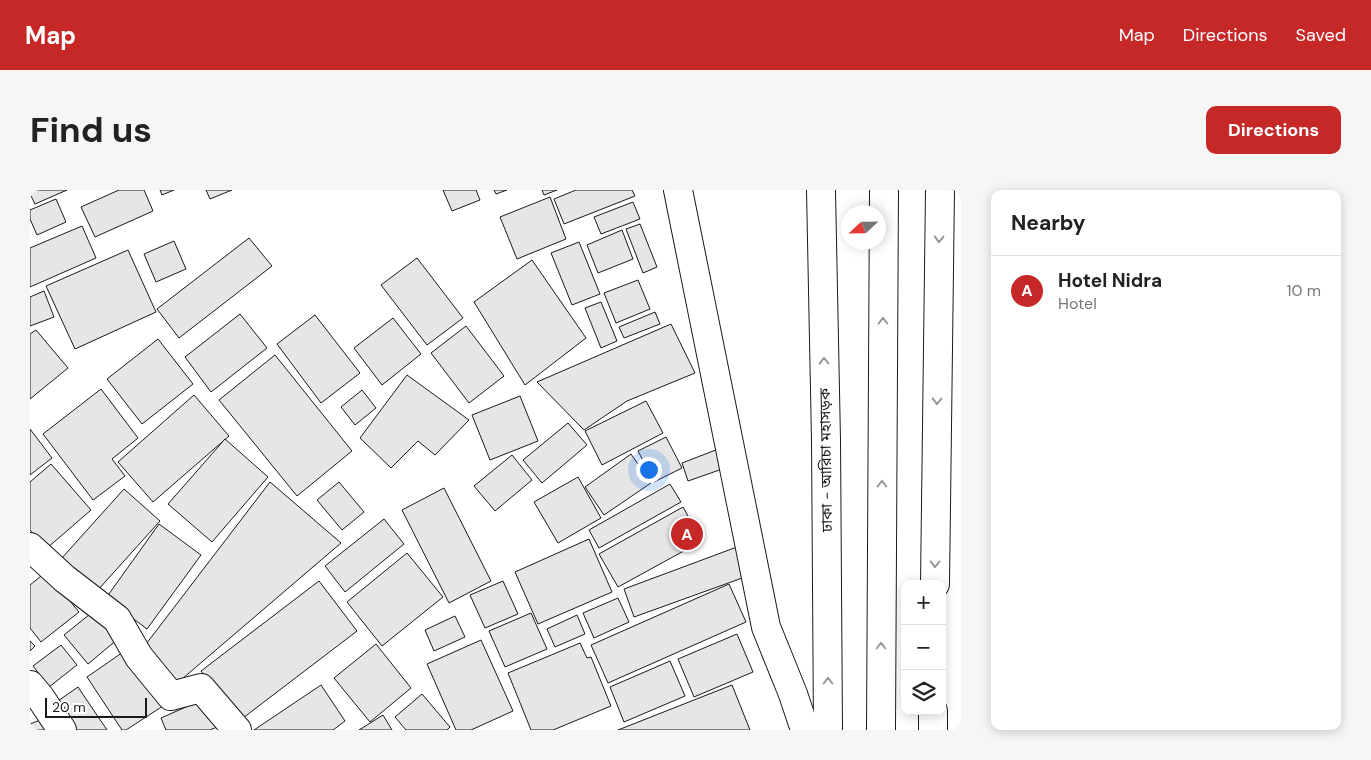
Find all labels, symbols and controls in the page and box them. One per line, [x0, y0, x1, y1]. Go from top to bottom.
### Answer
text: Map [25, 20, 76, 51]
text: Map [1119, 23, 1155, 47]
text: Directions [1183, 23, 1268, 47]
text: Saved [1296, 23, 1346, 47]
button: Directions [1206, 106, 1341, 154]
text: Find us [30, 107, 152, 153]
north arrow [841, 205, 886, 250]
text: Nearby [1011, 209, 1085, 237]
one-way arrow [934, 235, 945, 243]
text: Hotel Nidra [1058, 268, 1162, 293]
text: A [1021, 280, 1033, 301]
text: 10 m [1287, 280, 1321, 301]
text: Hotel [1058, 293, 1097, 314]
one-way arrow [878, 317, 888, 325]
one-way arrow [819, 357, 830, 365]
street label: ঢাকা - আরিচা মহাসড়ক [815, 387, 837, 533]
one-way arrow [932, 398, 942, 405]
your location [636, 457, 662, 483]
one-way arrow [877, 480, 887, 488]
pin: A [671, 515, 703, 553]
one-way arrow [930, 560, 940, 568]
map controls [901, 580, 946, 715]
button: + [901, 580, 946, 625]
button: − [901, 625, 946, 670]
one-way arrow [876, 642, 886, 650]
button: layers [901, 670, 946, 715]
one-way arrow [823, 677, 833, 685]
scale bar [45, 695, 148, 718]
text: 20 m [52, 698, 86, 716]

